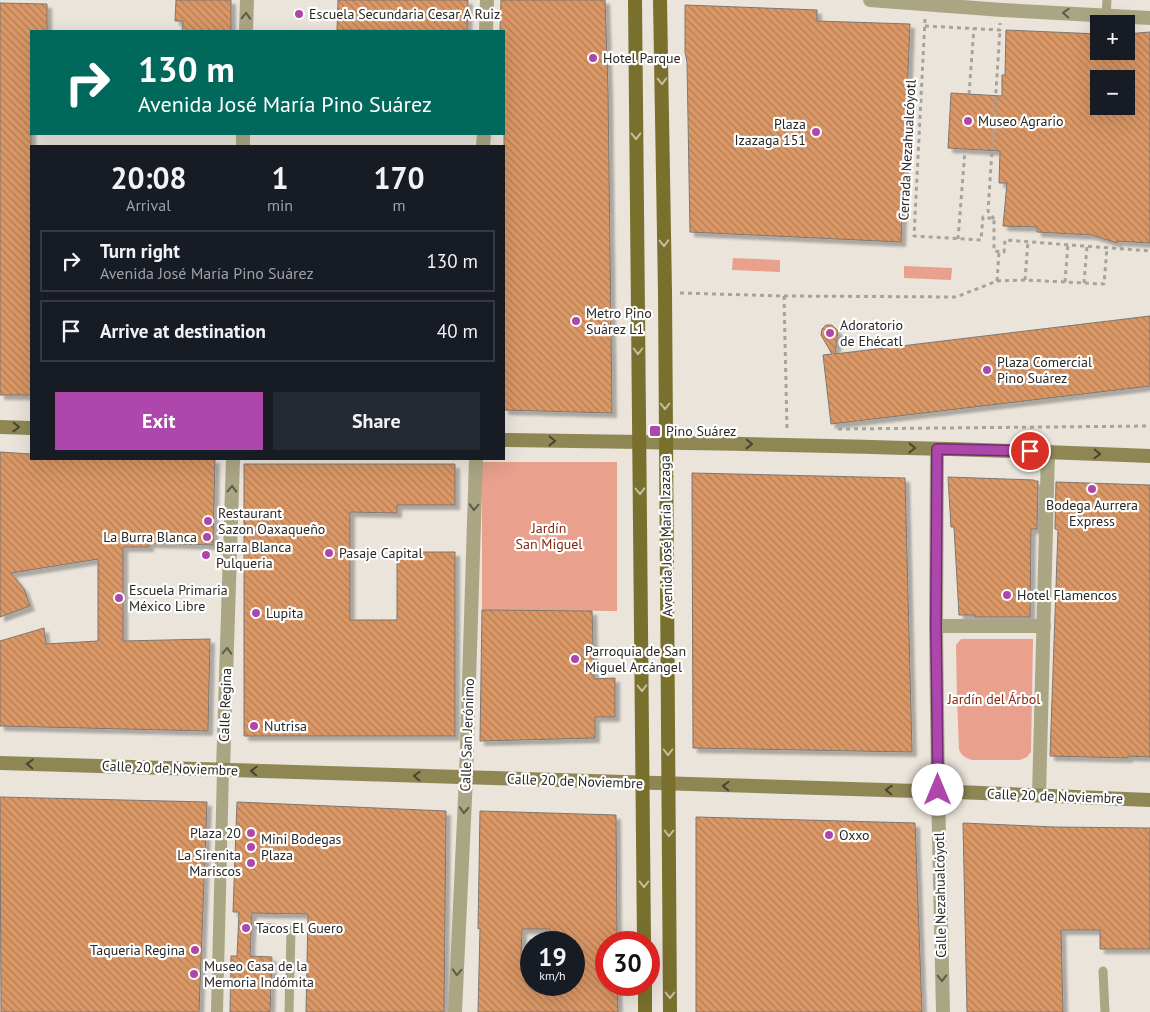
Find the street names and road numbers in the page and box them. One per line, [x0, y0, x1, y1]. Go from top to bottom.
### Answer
street label: Cerrada Nezahualcóyotl [894, 79, 920, 221]
street label: Avenida José María Izazaga [656, 455, 676, 617]
street label: Calle Regina [215, 668, 235, 742]
street label: Calle San Jerónimo [456, 678, 478, 792]
street label: Calle 20 de Noviembre [102, 757, 238, 779]
street label: Calle 20 de Noviembre [507, 770, 643, 792]
street label: Calle 20 de Noviembre [987, 785, 1123, 807]
street label: Calle Nezahualcóyotl [930, 832, 950, 958]

